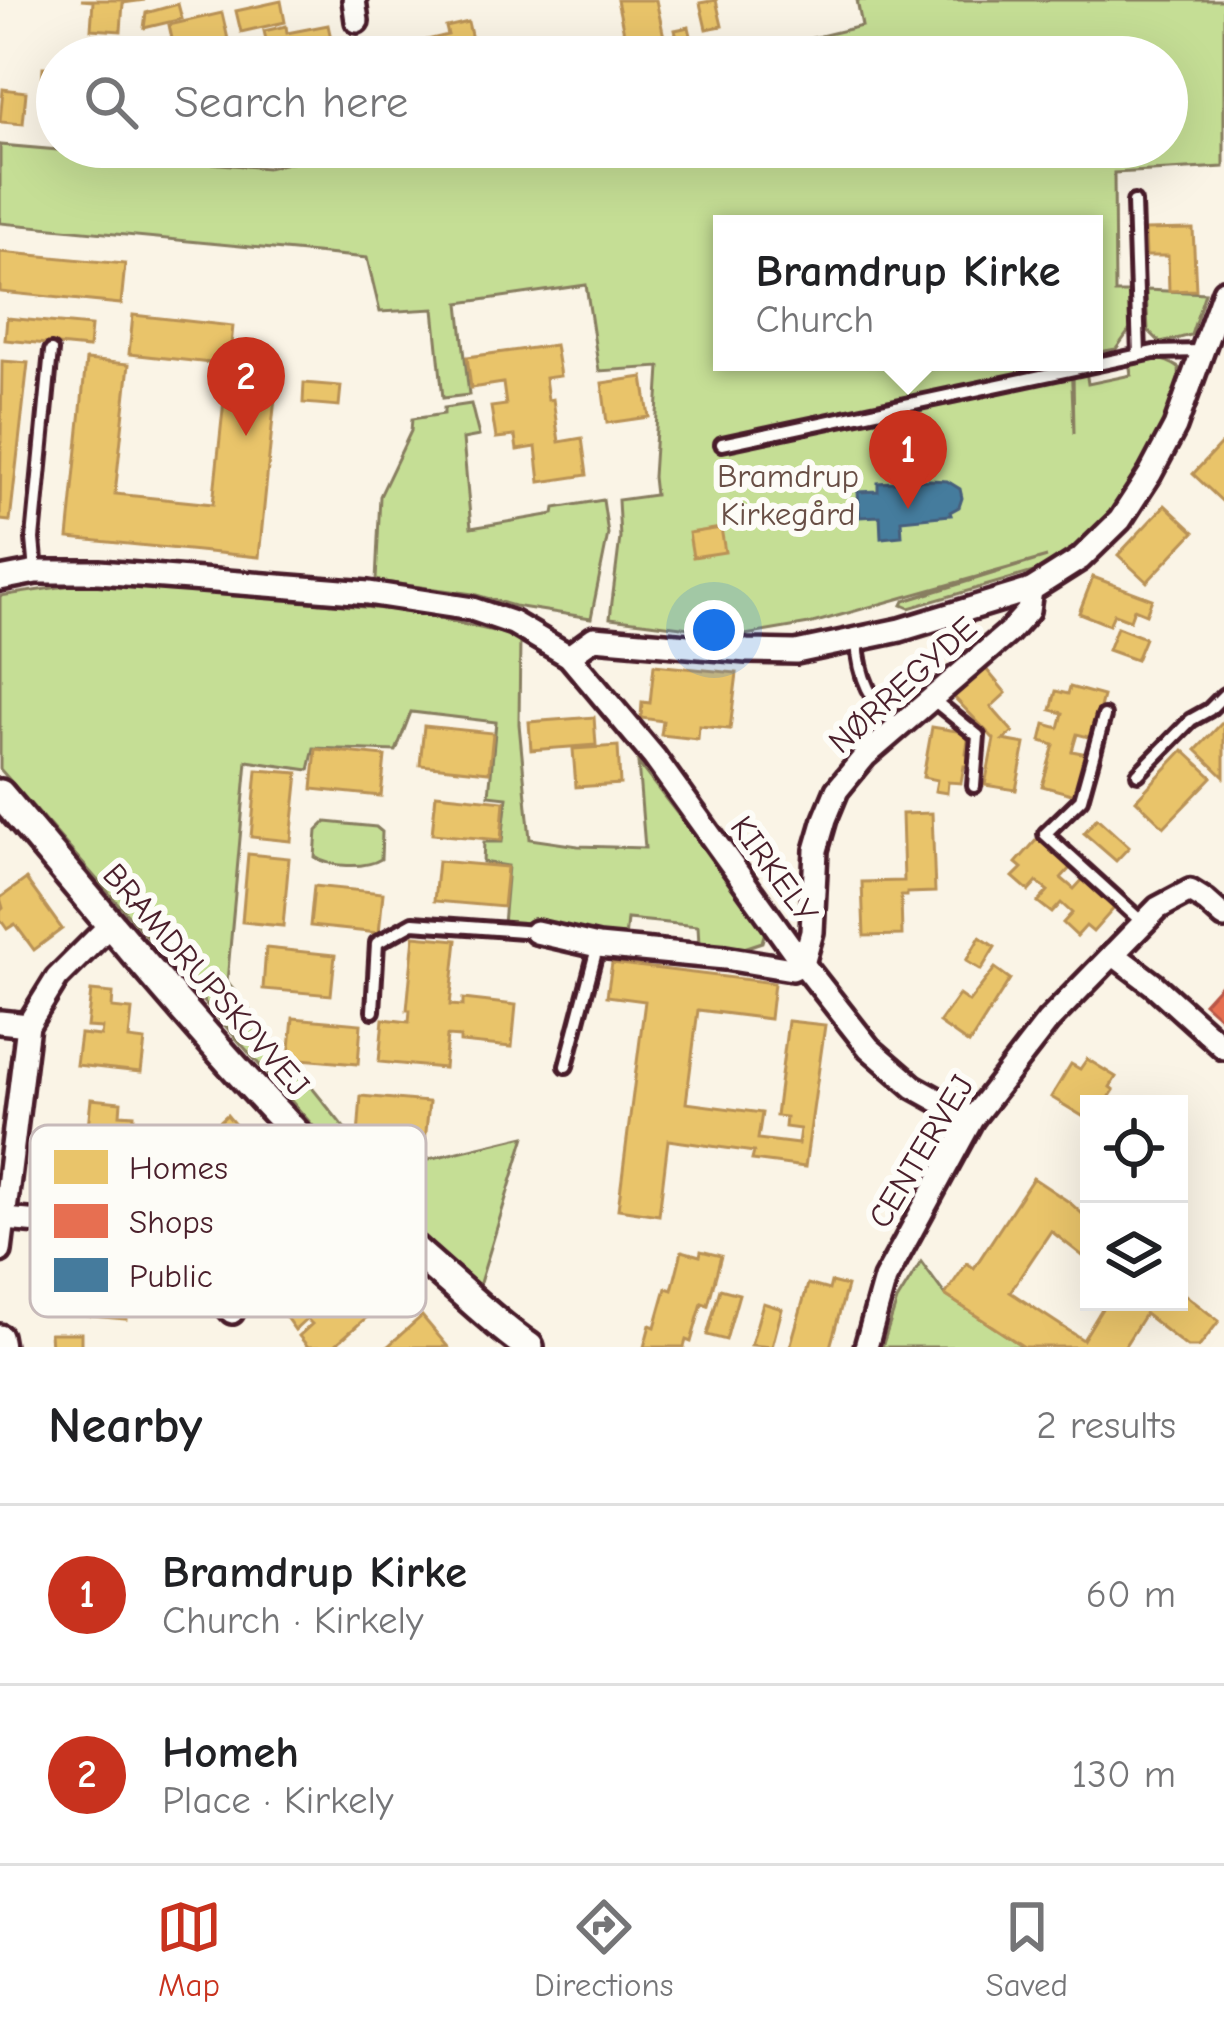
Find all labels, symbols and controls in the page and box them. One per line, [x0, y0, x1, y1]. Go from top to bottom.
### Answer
search box [36, 36, 1188, 168]
icon: search [78, 69, 144, 135]
text: Search here [174, 76, 408, 128]
popup [713, 215, 1103, 371]
text: Bramdrup Kirke [755, 245, 1061, 297]
text: Church [755, 297, 874, 342]
pin: 2 [207, 337, 285, 436]
pin: 1 [869, 410, 947, 509]
park label: Bramdrup Kirkegård [717, 457, 859, 533]
your location [684, 600, 744, 660]
street label: NØRREGYDE [821, 609, 984, 761]
street label: KIRKELY [723, 809, 826, 931]
street label: BRAMDRUPSKOVVEJ [95, 856, 317, 1103]
street label: CENTERVEJ [860, 1068, 981, 1235]
map controls [1080, 1095, 1188, 1311]
button: locate [1080, 1095, 1188, 1203]
legend [30, 1125, 426, 1317]
text: Homes [129, 1149, 228, 1187]
text: Shops [129, 1203, 213, 1241]
button: layers [1080, 1203, 1188, 1311]
text: Public [129, 1257, 213, 1295]
text: Nearby [48, 1396, 202, 1455]
text: 2 results [1036, 1403, 1176, 1448]
text: Bramdrup Kirke [162, 1546, 467, 1598]
text: 1 [79, 1572, 95, 1617]
text: 60 m [1086, 1572, 1176, 1617]
text: Church · Kirkely [162, 1598, 423, 1643]
text: Homeh [162, 1726, 299, 1778]
text: 2 [77, 1752, 97, 1797]
text: 130 m [1072, 1752, 1176, 1797]
text: Place · Kirkely [162, 1778, 394, 1823]
tab: Map [156, 1894, 222, 2004]
tab: Directions [534, 1894, 674, 2004]
tab: Saved [986, 1894, 1068, 2004]

